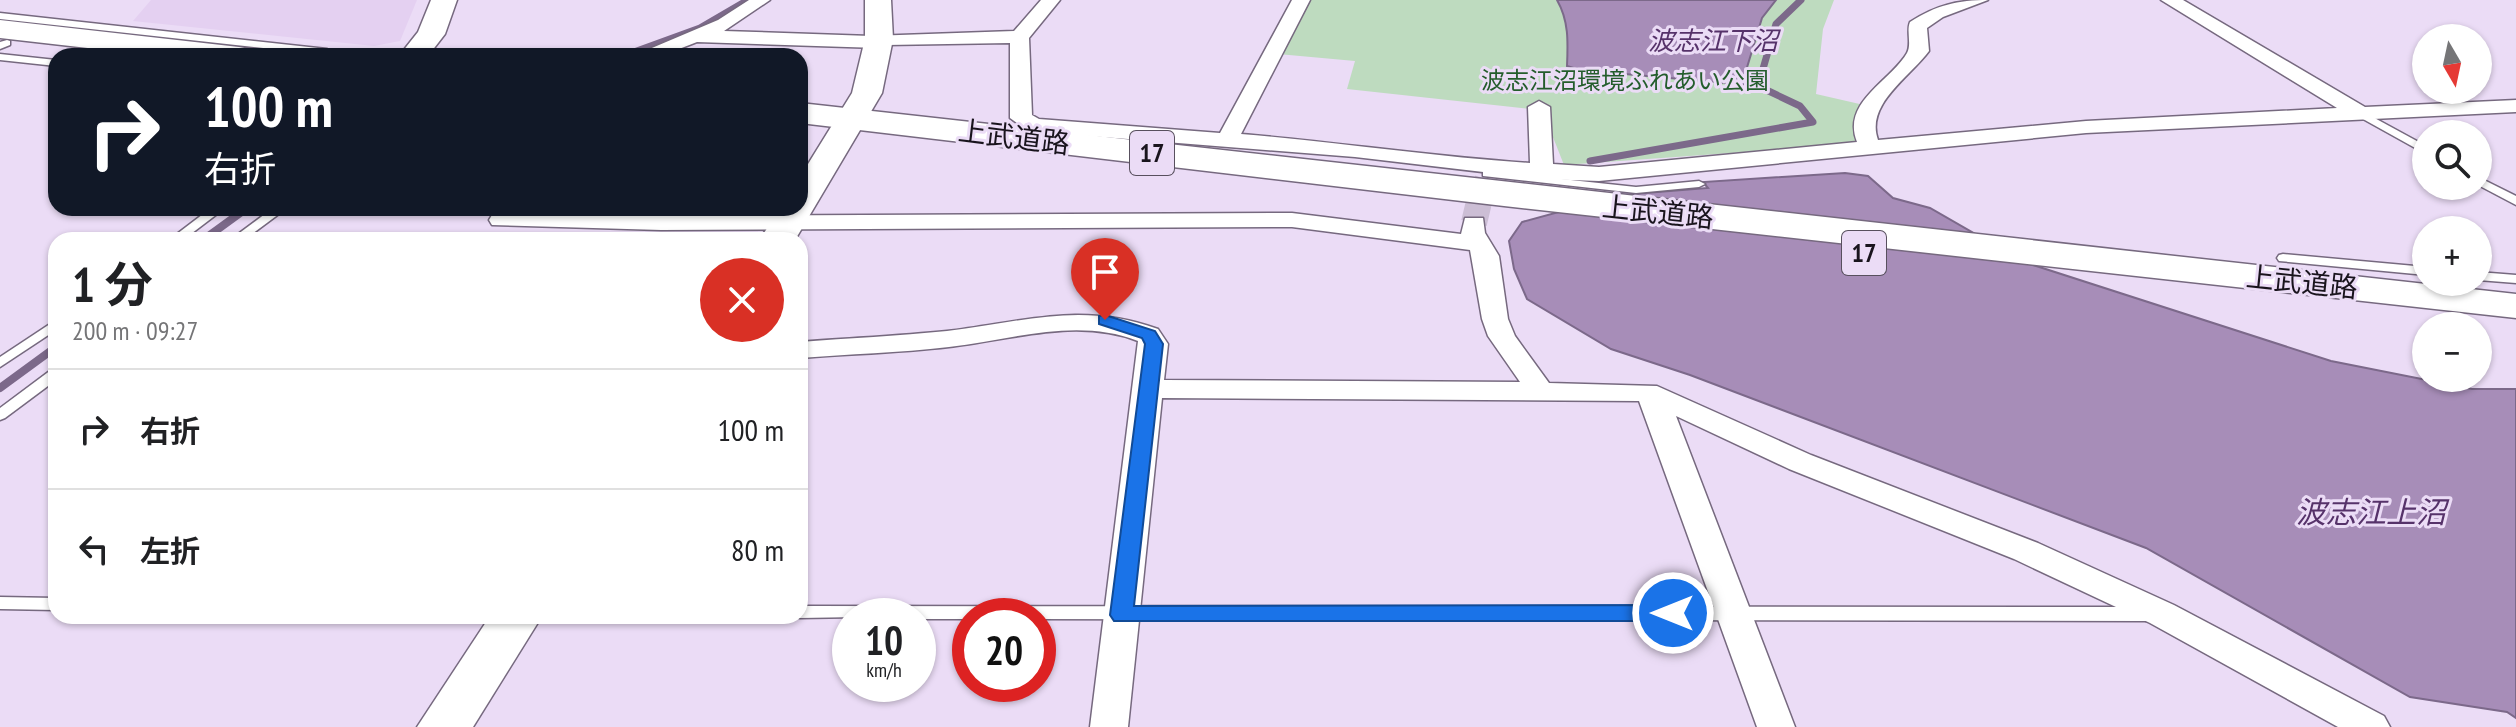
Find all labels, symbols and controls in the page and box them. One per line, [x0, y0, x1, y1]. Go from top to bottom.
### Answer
water label: 波志江下沼 [1648, 24, 1782, 57]
north arrow [2412, 24, 2492, 104]
map controls [2412, 24, 2492, 392]
park label: 波志江沼環境ふれあい公園 [1481, 65, 1769, 96]
text: 100 m [204, 70, 333, 142]
icon: right [72, 80, 176, 184]
street label: 上武道路 [956, 111, 1072, 162]
button: search [2412, 120, 2492, 200]
road number: 17 [1130, 131, 1174, 175]
text: 右折 [204, 145, 276, 192]
street label: 上武道路 [1600, 187, 1716, 236]
button: + [2412, 216, 2492, 296]
road number: 17 [1842, 231, 1886, 275]
pin [1071, 238, 1139, 320]
icon: arrive [1083, 250, 1127, 294]
text: 1 分 [72, 253, 153, 315]
street label: 上武道路 [2244, 257, 2360, 306]
button: close [700, 258, 784, 342]
button: − [2412, 312, 2492, 392]
text: 200 m · 09:27 [72, 314, 198, 347]
icon: right [72, 407, 116, 451]
text: 100 m [718, 410, 784, 449]
text: 右折 [140, 411, 200, 450]
water label: 波志江上沼 [2296, 492, 2450, 531]
icon: left [72, 527, 116, 571]
text: 80 m [731, 530, 784, 569]
text: 左折 [140, 531, 200, 570]
position arrow [1631, 571, 1715, 655]
speed limit sign: 20 [952, 598, 1056, 702]
text: 10 [865, 614, 903, 666]
text: km/h [866, 657, 902, 683]

